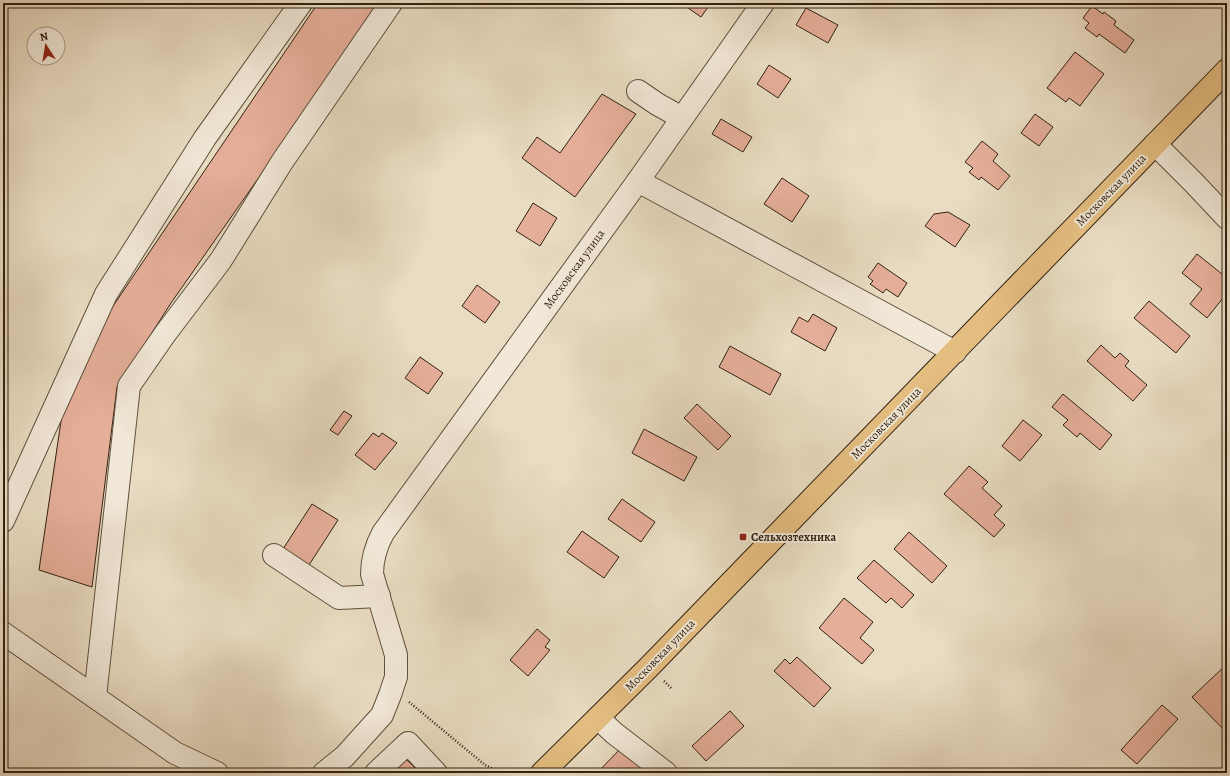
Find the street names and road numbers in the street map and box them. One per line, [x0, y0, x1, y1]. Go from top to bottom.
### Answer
street label: Московская улица [1072, 150, 1150, 230]
street label: Московская улица [540, 226, 609, 312]
street label: Московская улица [847, 383, 925, 463]
street label: Московская улица [621, 615, 699, 695]

